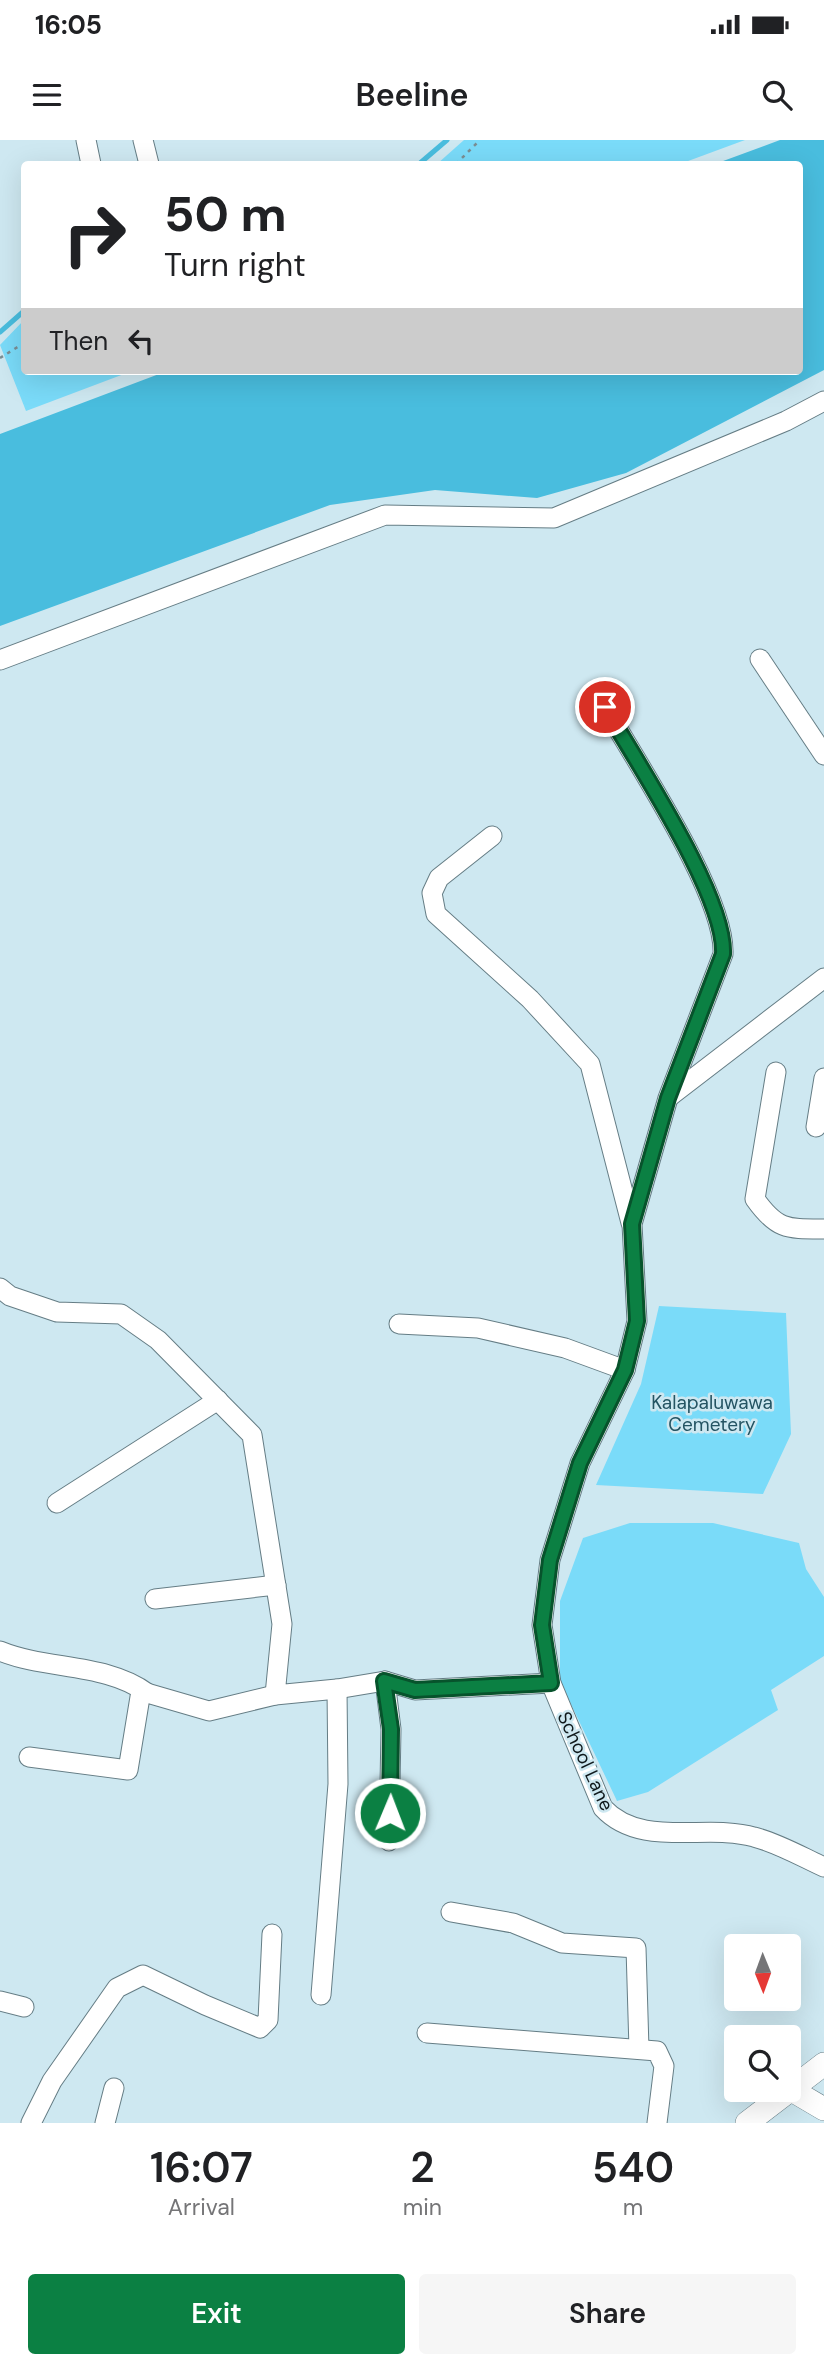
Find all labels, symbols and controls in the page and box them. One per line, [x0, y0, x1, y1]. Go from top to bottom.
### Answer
text: 16:05 [35, 8, 102, 42]
text: Beeline [356, 74, 468, 116]
icon: menu [28, 76, 66, 114]
icon: search [758, 76, 796, 114]
text: 50 m [164, 182, 287, 246]
icon: right [49, 189, 140, 280]
text: Turn right [164, 244, 306, 286]
icon: left [122, 322, 160, 360]
text: Then [49, 324, 108, 358]
pin [575, 677, 635, 737]
icon: arrive [586, 688, 624, 726]
park label: Kalapaluwawa Cemetery [651, 1390, 773, 1437]
street label: School Lane [552, 1708, 619, 1815]
position arrow [353, 1776, 427, 1850]
north arrow [724, 1934, 802, 2011]
map controls [724, 1934, 801, 2102]
button: search [724, 2025, 801, 2102]
text: 16:07 [150, 2140, 253, 2195]
text: 2 [410, 2140, 434, 2195]
text: 540 [592, 2140, 674, 2195]
text: Arrival [168, 2192, 235, 2222]
text: min [403, 2192, 442, 2222]
text: m [623, 2192, 643, 2222]
button: Exit [28, 2274, 405, 2354]
button: Share [419, 2274, 796, 2354]

